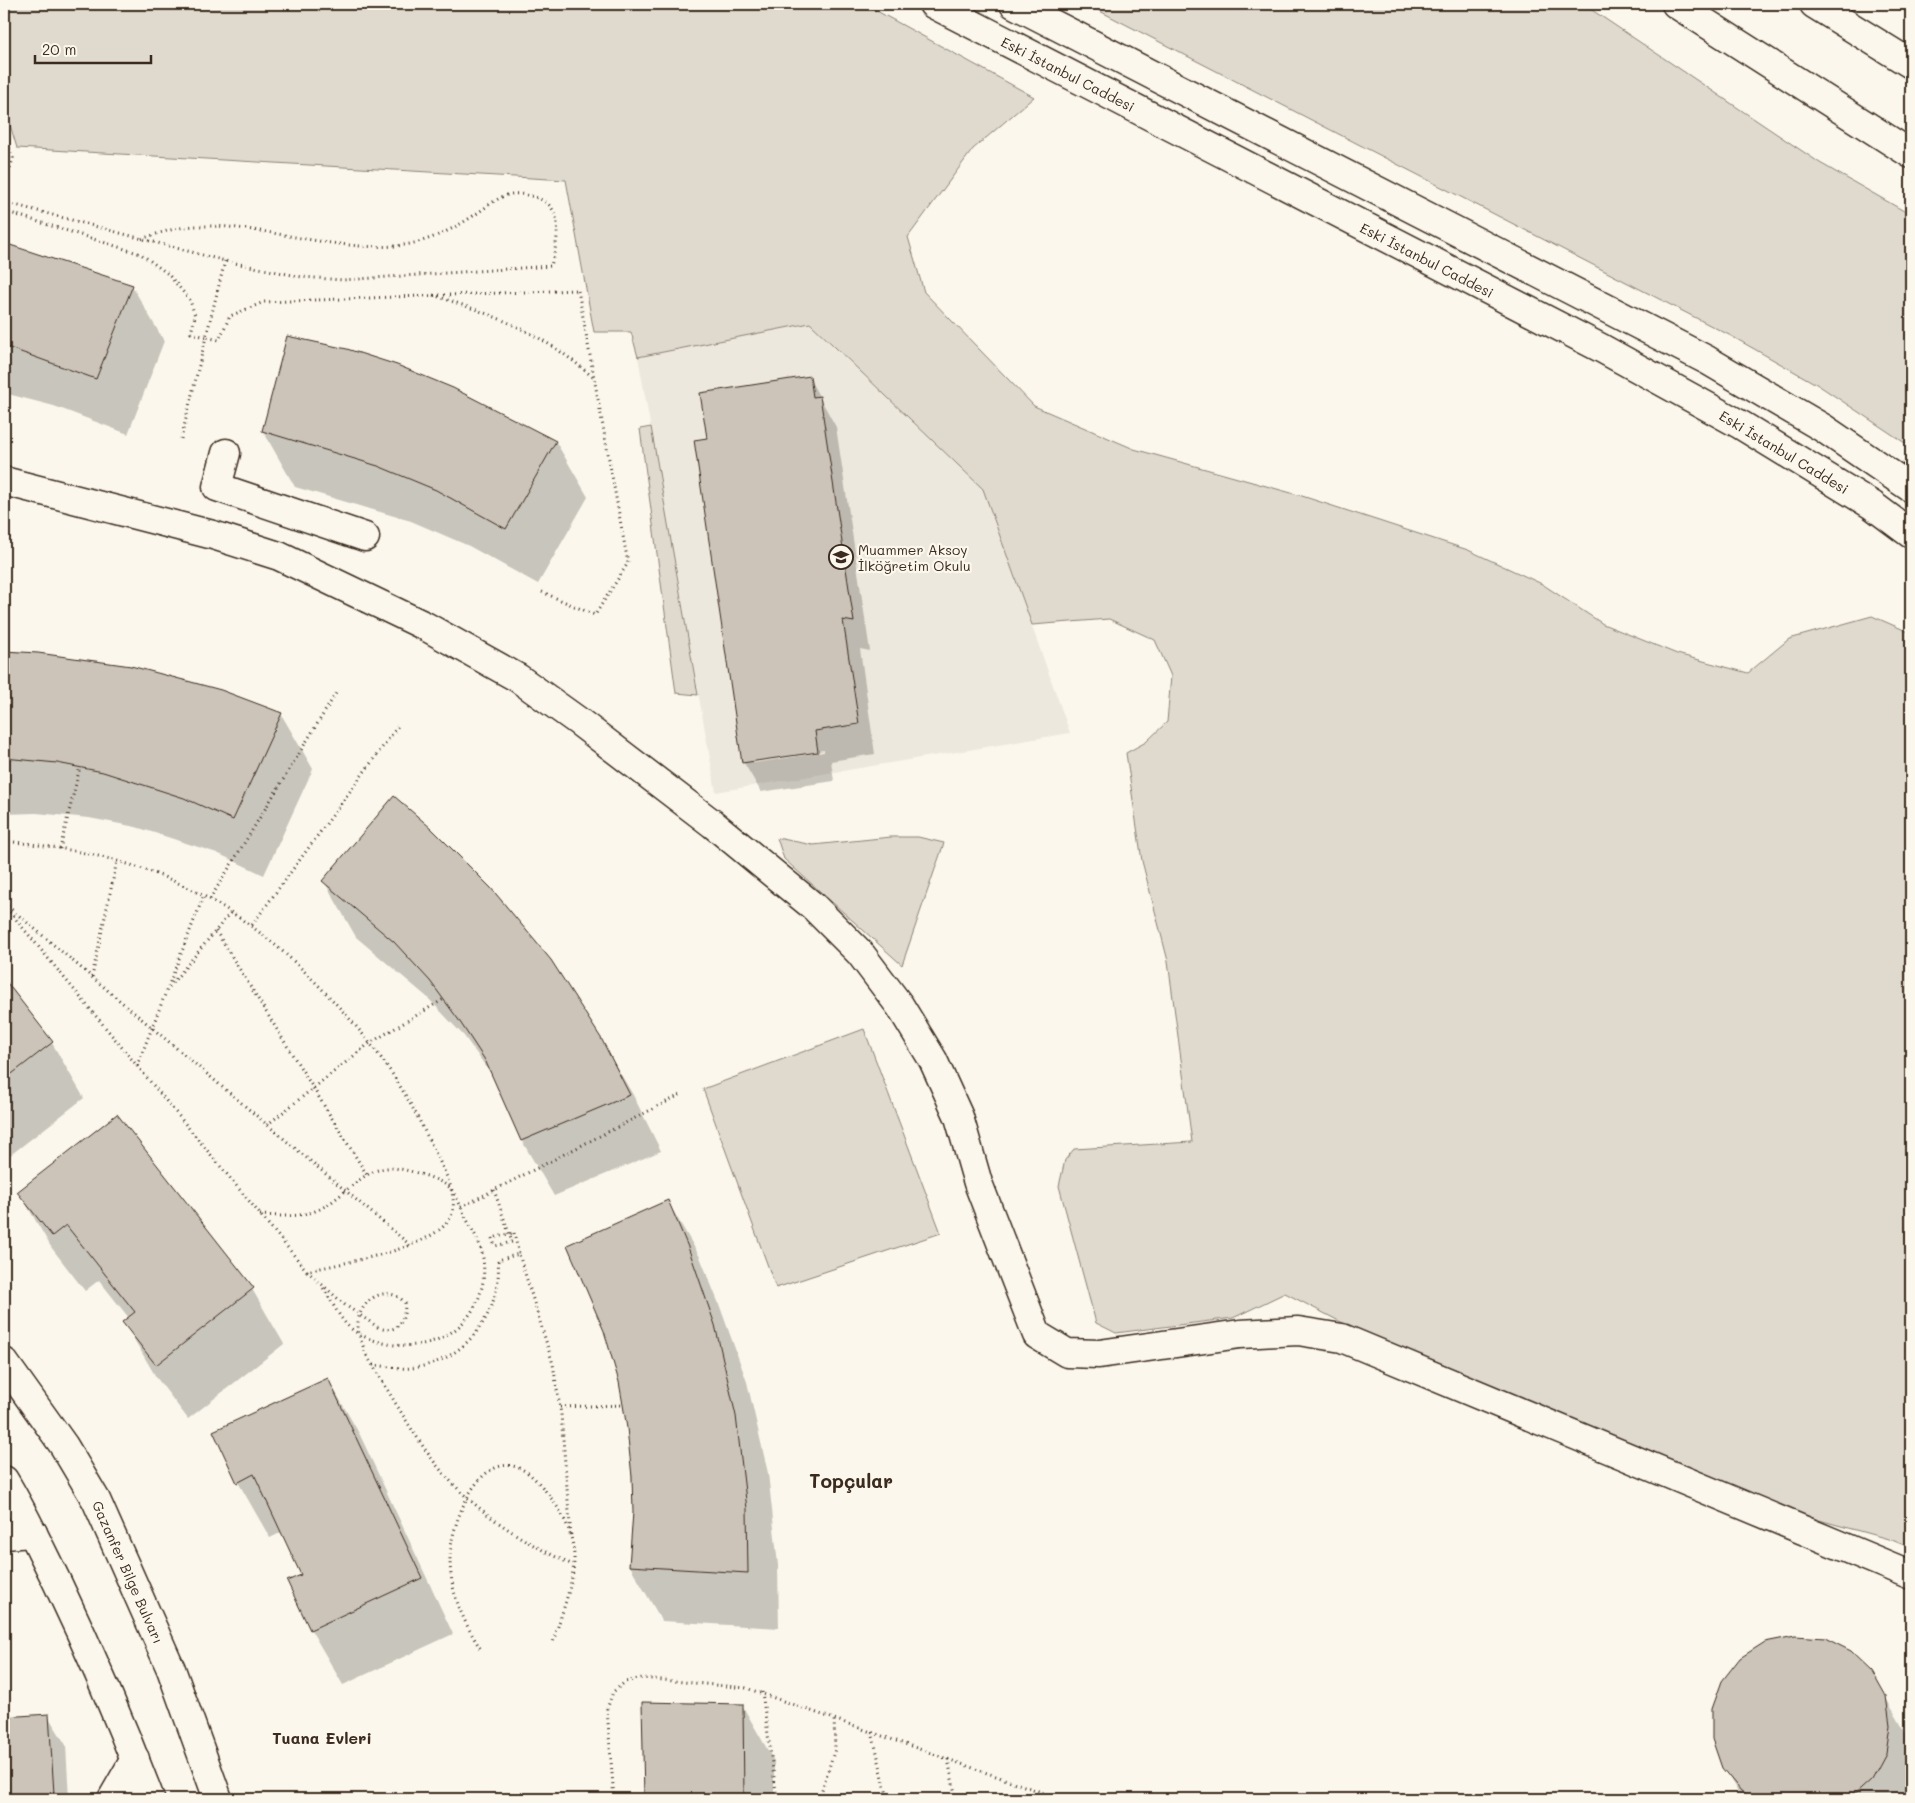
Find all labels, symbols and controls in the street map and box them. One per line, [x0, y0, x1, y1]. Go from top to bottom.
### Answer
scale bar [35, 32, 151, 64]
street label: Eski İstanbul Caddesi [998, 32, 1138, 116]
text: 20 m [42, 39, 76, 59]
street label: Eski İstanbul Caddesi [1357, 218, 1497, 302]
street label: Eski İstanbul Caddesi [1716, 406, 1852, 498]
place label: Muammer Aksoy İlköğretim Okulu [858, 540, 971, 575]
school or university icon: Muammer Aksoy İlköğretim Okulu [828, 544, 854, 570]
district label: Topçular [809, 1468, 893, 1493]
street label: Gazanfer Bilge Bulvarı [88, 1498, 168, 1646]
district label: Tuana Evleri [272, 1727, 372, 1748]

